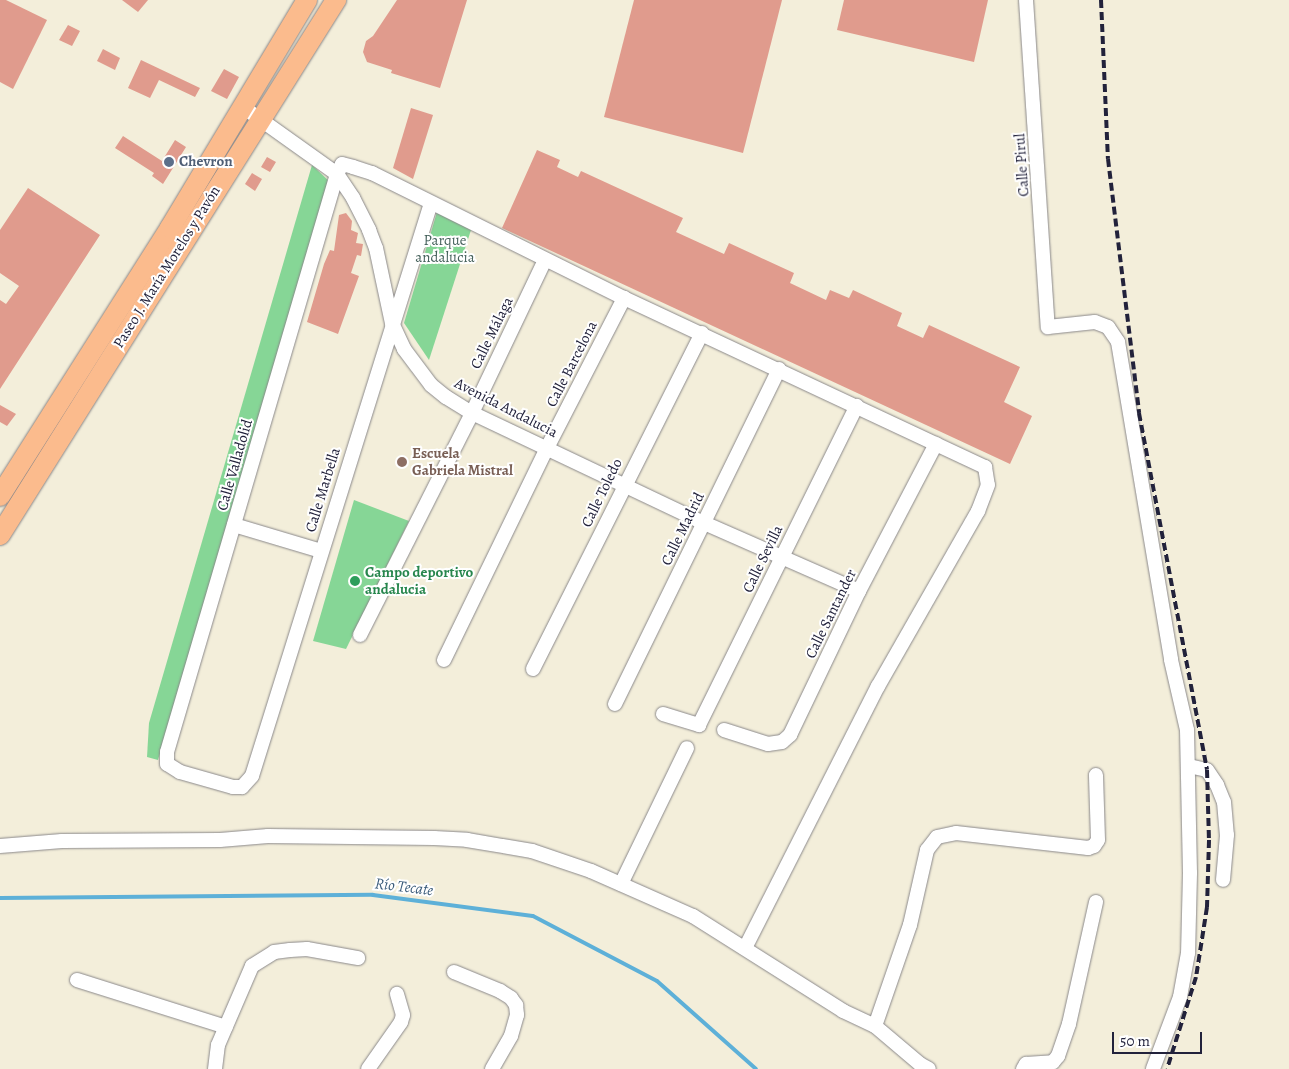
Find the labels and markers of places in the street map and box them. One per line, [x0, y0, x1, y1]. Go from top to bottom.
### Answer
place label: Chevron [179, 153, 233, 171]
marker: Chevron [163, 156, 175, 168]
place label: Escuela Gabriela Mistral [412, 444, 513, 479]
marker: Escuela Gabriela Mistral [396, 456, 408, 468]
place label: Campo deportivo andalucia [365, 563, 473, 598]
marker: Campo deportivo andalucia [349, 575, 361, 587]

